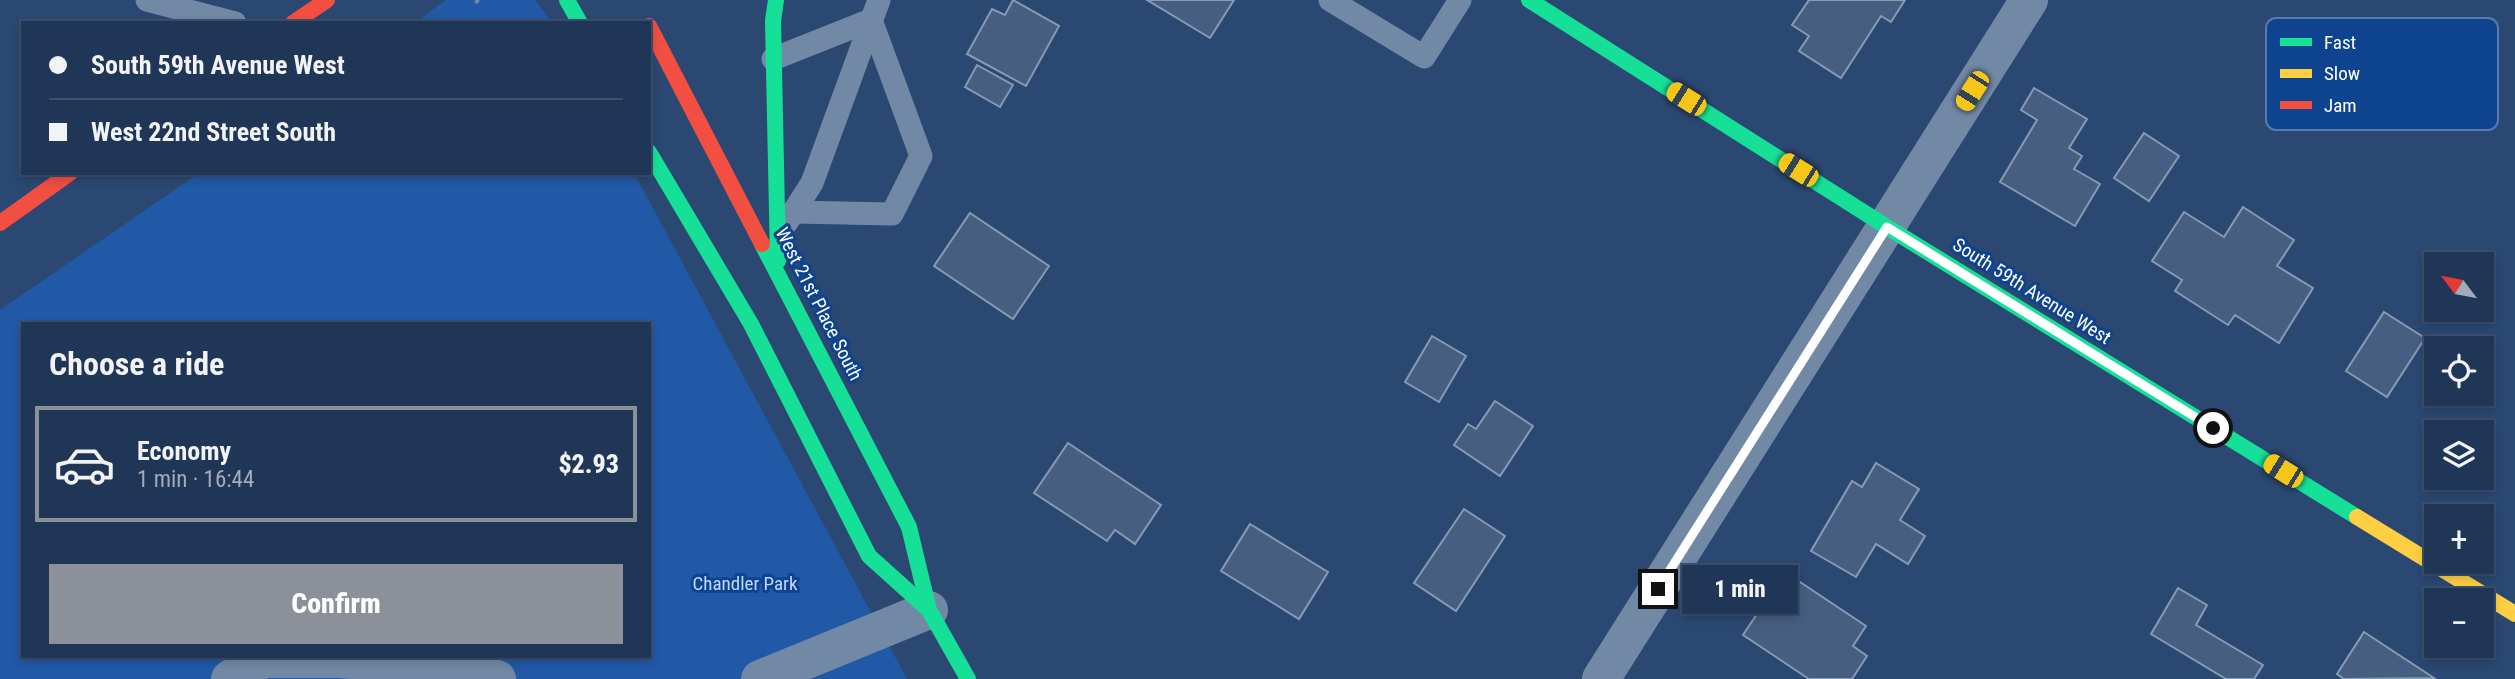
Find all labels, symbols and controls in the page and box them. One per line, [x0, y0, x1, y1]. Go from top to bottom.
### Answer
legend [2266, 18, 2498, 130]
text: Fast [2324, 31, 2356, 54]
text: South 59th Avenue West [91, 50, 345, 80]
text: Slow [2324, 62, 2360, 85]
car [1952, 68, 1993, 114]
car [1663, 79, 1710, 119]
text: Jam [2324, 94, 2357, 117]
text: West 22nd Street South [91, 117, 336, 147]
car [1775, 150, 1822, 190]
street label: West 21st Place South [770, 224, 868, 384]
street label: South 59th Avenue West [1949, 233, 2115, 349]
north arrow [2424, 252, 2494, 322]
map controls [2424, 252, 2494, 658]
button: locate [2424, 336, 2494, 406]
text: Choose a ride [49, 345, 224, 383]
route start [2197, 412, 2229, 444]
button: layers [2424, 420, 2494, 490]
icon: car [53, 433, 116, 496]
text: Economy [137, 436, 231, 466]
text: $2.93 [558, 449, 619, 479]
car [2260, 451, 2307, 491]
text: 1 min · 16:44 [137, 466, 254, 493]
button: + [2424, 504, 2494, 574]
button: Confirm [49, 564, 623, 644]
callout: 1 min [1682, 564, 1798, 614]
park label: Chandler Park [693, 572, 798, 595]
route end [1642, 573, 1674, 605]
text: 1 min [1714, 576, 1766, 603]
button: − [2424, 588, 2494, 658]

